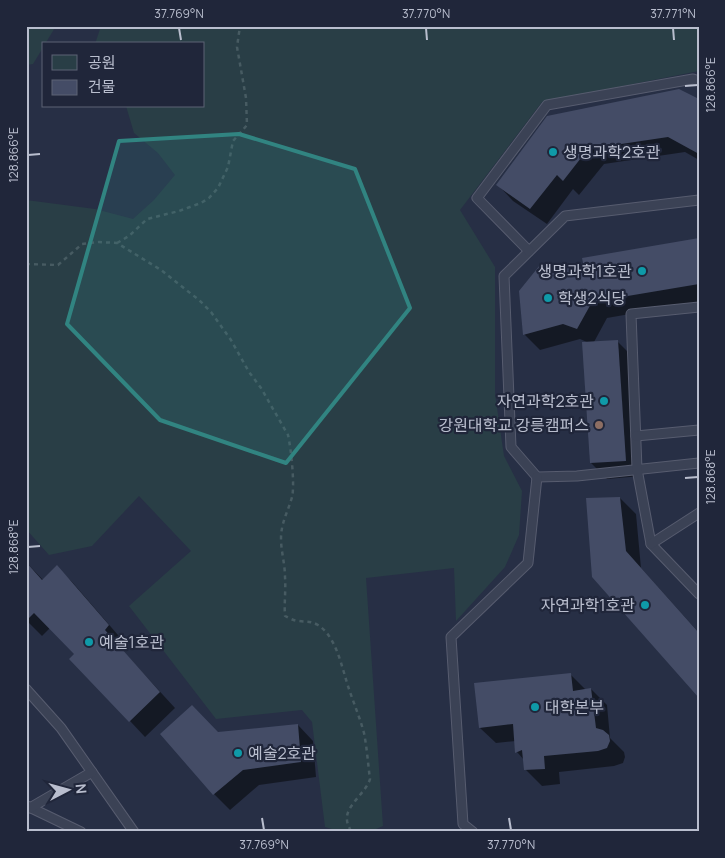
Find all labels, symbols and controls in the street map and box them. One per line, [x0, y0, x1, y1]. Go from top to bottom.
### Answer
text: 37.769°N [154, 5, 204, 22]
text: 37.770°N [402, 5, 450, 22]
text: 37.771°N [650, 5, 696, 22]
legend [42, 42, 205, 108]
text: 공원 [88, 52, 116, 73]
text: 128.866°E [702, 57, 719, 113]
text: 건물 [88, 76, 116, 97]
text: 128.866°E [5, 127, 22, 183]
place label: 생명과학2호관 [563, 141, 661, 163]
marker: 생명과학2호관 [547, 146, 559, 158]
place label: 생명과학1호관 [537, 260, 632, 282]
marker: 생명과학1호관 [636, 265, 648, 277]
place label: 학생2식당 [558, 287, 626, 309]
marker: 학생2식당 [542, 292, 554, 304]
place label: 자연과학2호관 [497, 390, 594, 412]
marker: 자연과학2호관 [598, 395, 610, 407]
place label: 강원대학교 강릉캠퍼스 [439, 414, 589, 436]
marker: 강원대학교 강릉캠퍼스 [593, 419, 605, 431]
text: 128.868°E [702, 449, 719, 505]
text: 128.868°E [5, 519, 22, 575]
place label: 자연과학1호관 [540, 594, 635, 616]
marker: 자연과학1호관 [639, 599, 651, 611]
place label: 예술1호관 [99, 631, 164, 653]
marker: 예술1호관 [83, 636, 95, 648]
place label: 대학본부 [545, 696, 604, 718]
marker: 대학본부 [529, 701, 541, 713]
place label: 예술2호관 [248, 742, 316, 764]
marker: 예술2호관 [232, 747, 244, 759]
north arrow [42, 766, 92, 816]
text: N [71, 783, 91, 795]
text: 37.769°N [239, 836, 289, 853]
text: 37.770°N [487, 836, 535, 853]

